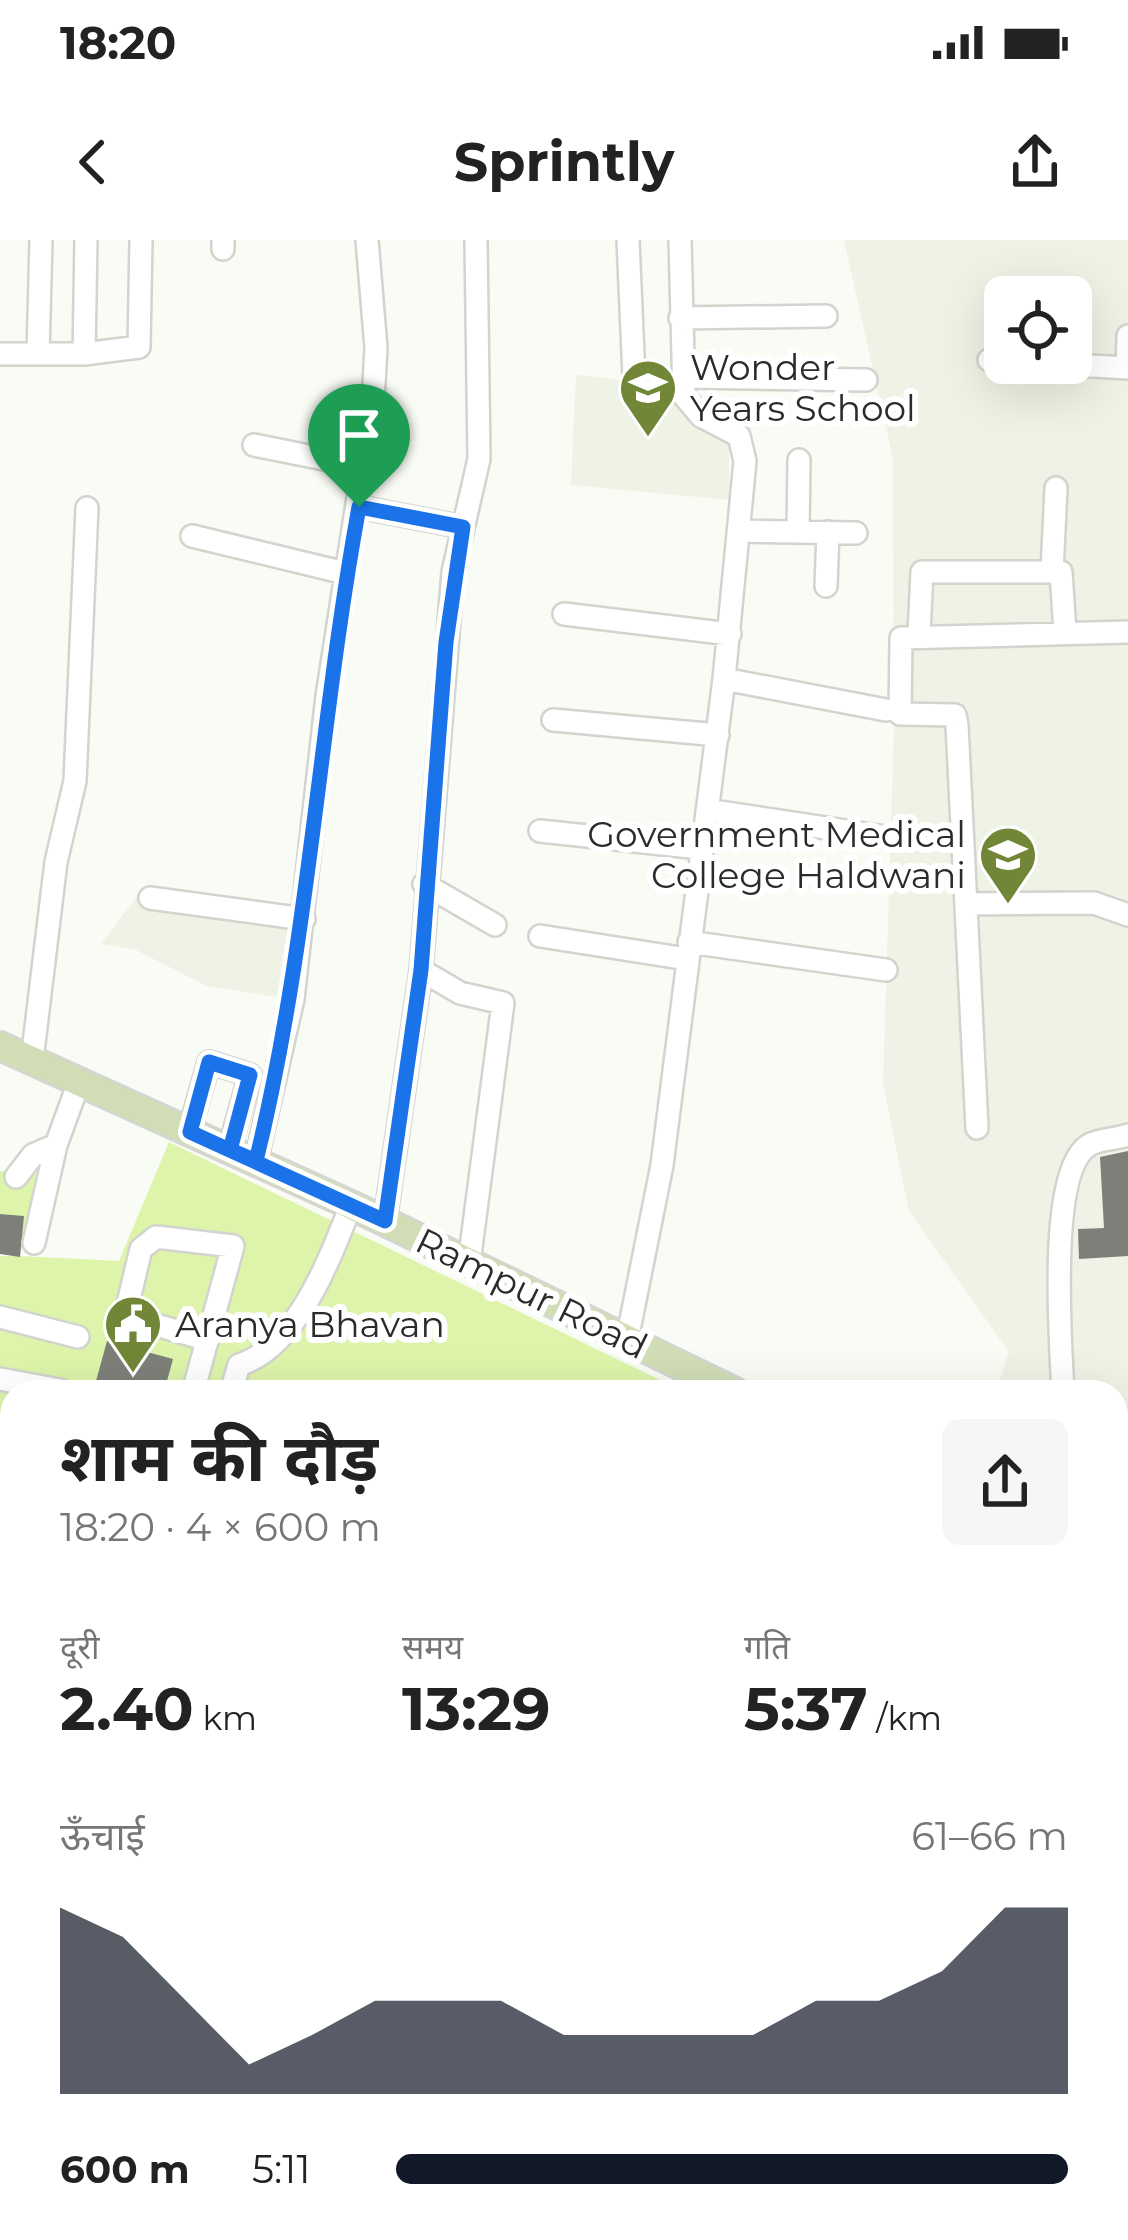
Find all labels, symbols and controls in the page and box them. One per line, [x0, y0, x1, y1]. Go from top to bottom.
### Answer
text: 18:20 [60, 15, 176, 70]
icon: back [60, 129, 126, 195]
text: Sprintly [454, 129, 674, 195]
icon: share [1002, 129, 1068, 195]
map controls [984, 276, 1092, 384]
button: locate [984, 276, 1092, 384]
place label: Wonder Years School [690, 345, 916, 430]
school or university icon: Wonder Years School [617, 357, 679, 439]
pin [308, 384, 410, 507]
icon: arrive [326, 402, 392, 468]
place label: Government Medical College Haldwani [587, 812, 966, 897]
school or university icon: Government Medical College Haldwani [977, 824, 1039, 906]
street label: Rampur Road [409, 1218, 655, 1368]
public building icon: Aranya Bhavan [102, 1293, 164, 1375]
place label: Aranya Bhavan [175, 1302, 445, 1346]
text: शाम की दौड़ [60, 1417, 378, 1498]
button: share [942, 1419, 1068, 1545]
text: 18:20 · 4 × 600 m [60, 1503, 381, 1551]
text: दूरी [60, 1627, 100, 1667]
text: समय [402, 1627, 463, 1667]
text: गति [744, 1627, 790, 1667]
text: 2.40 [60, 1672, 194, 1745]
text: 13:29 [402, 1672, 550, 1745]
text: 5:37 [744, 1672, 868, 1745]
text: km [194, 1698, 257, 1738]
text: /km [868, 1698, 942, 1738]
text: ऊँचाई [60, 1812, 145, 1860]
text: 61–66 m [911, 1812, 1068, 1860]
text: 600 m [60, 2145, 190, 2193]
text: 5:11 [252, 2145, 311, 2193]

